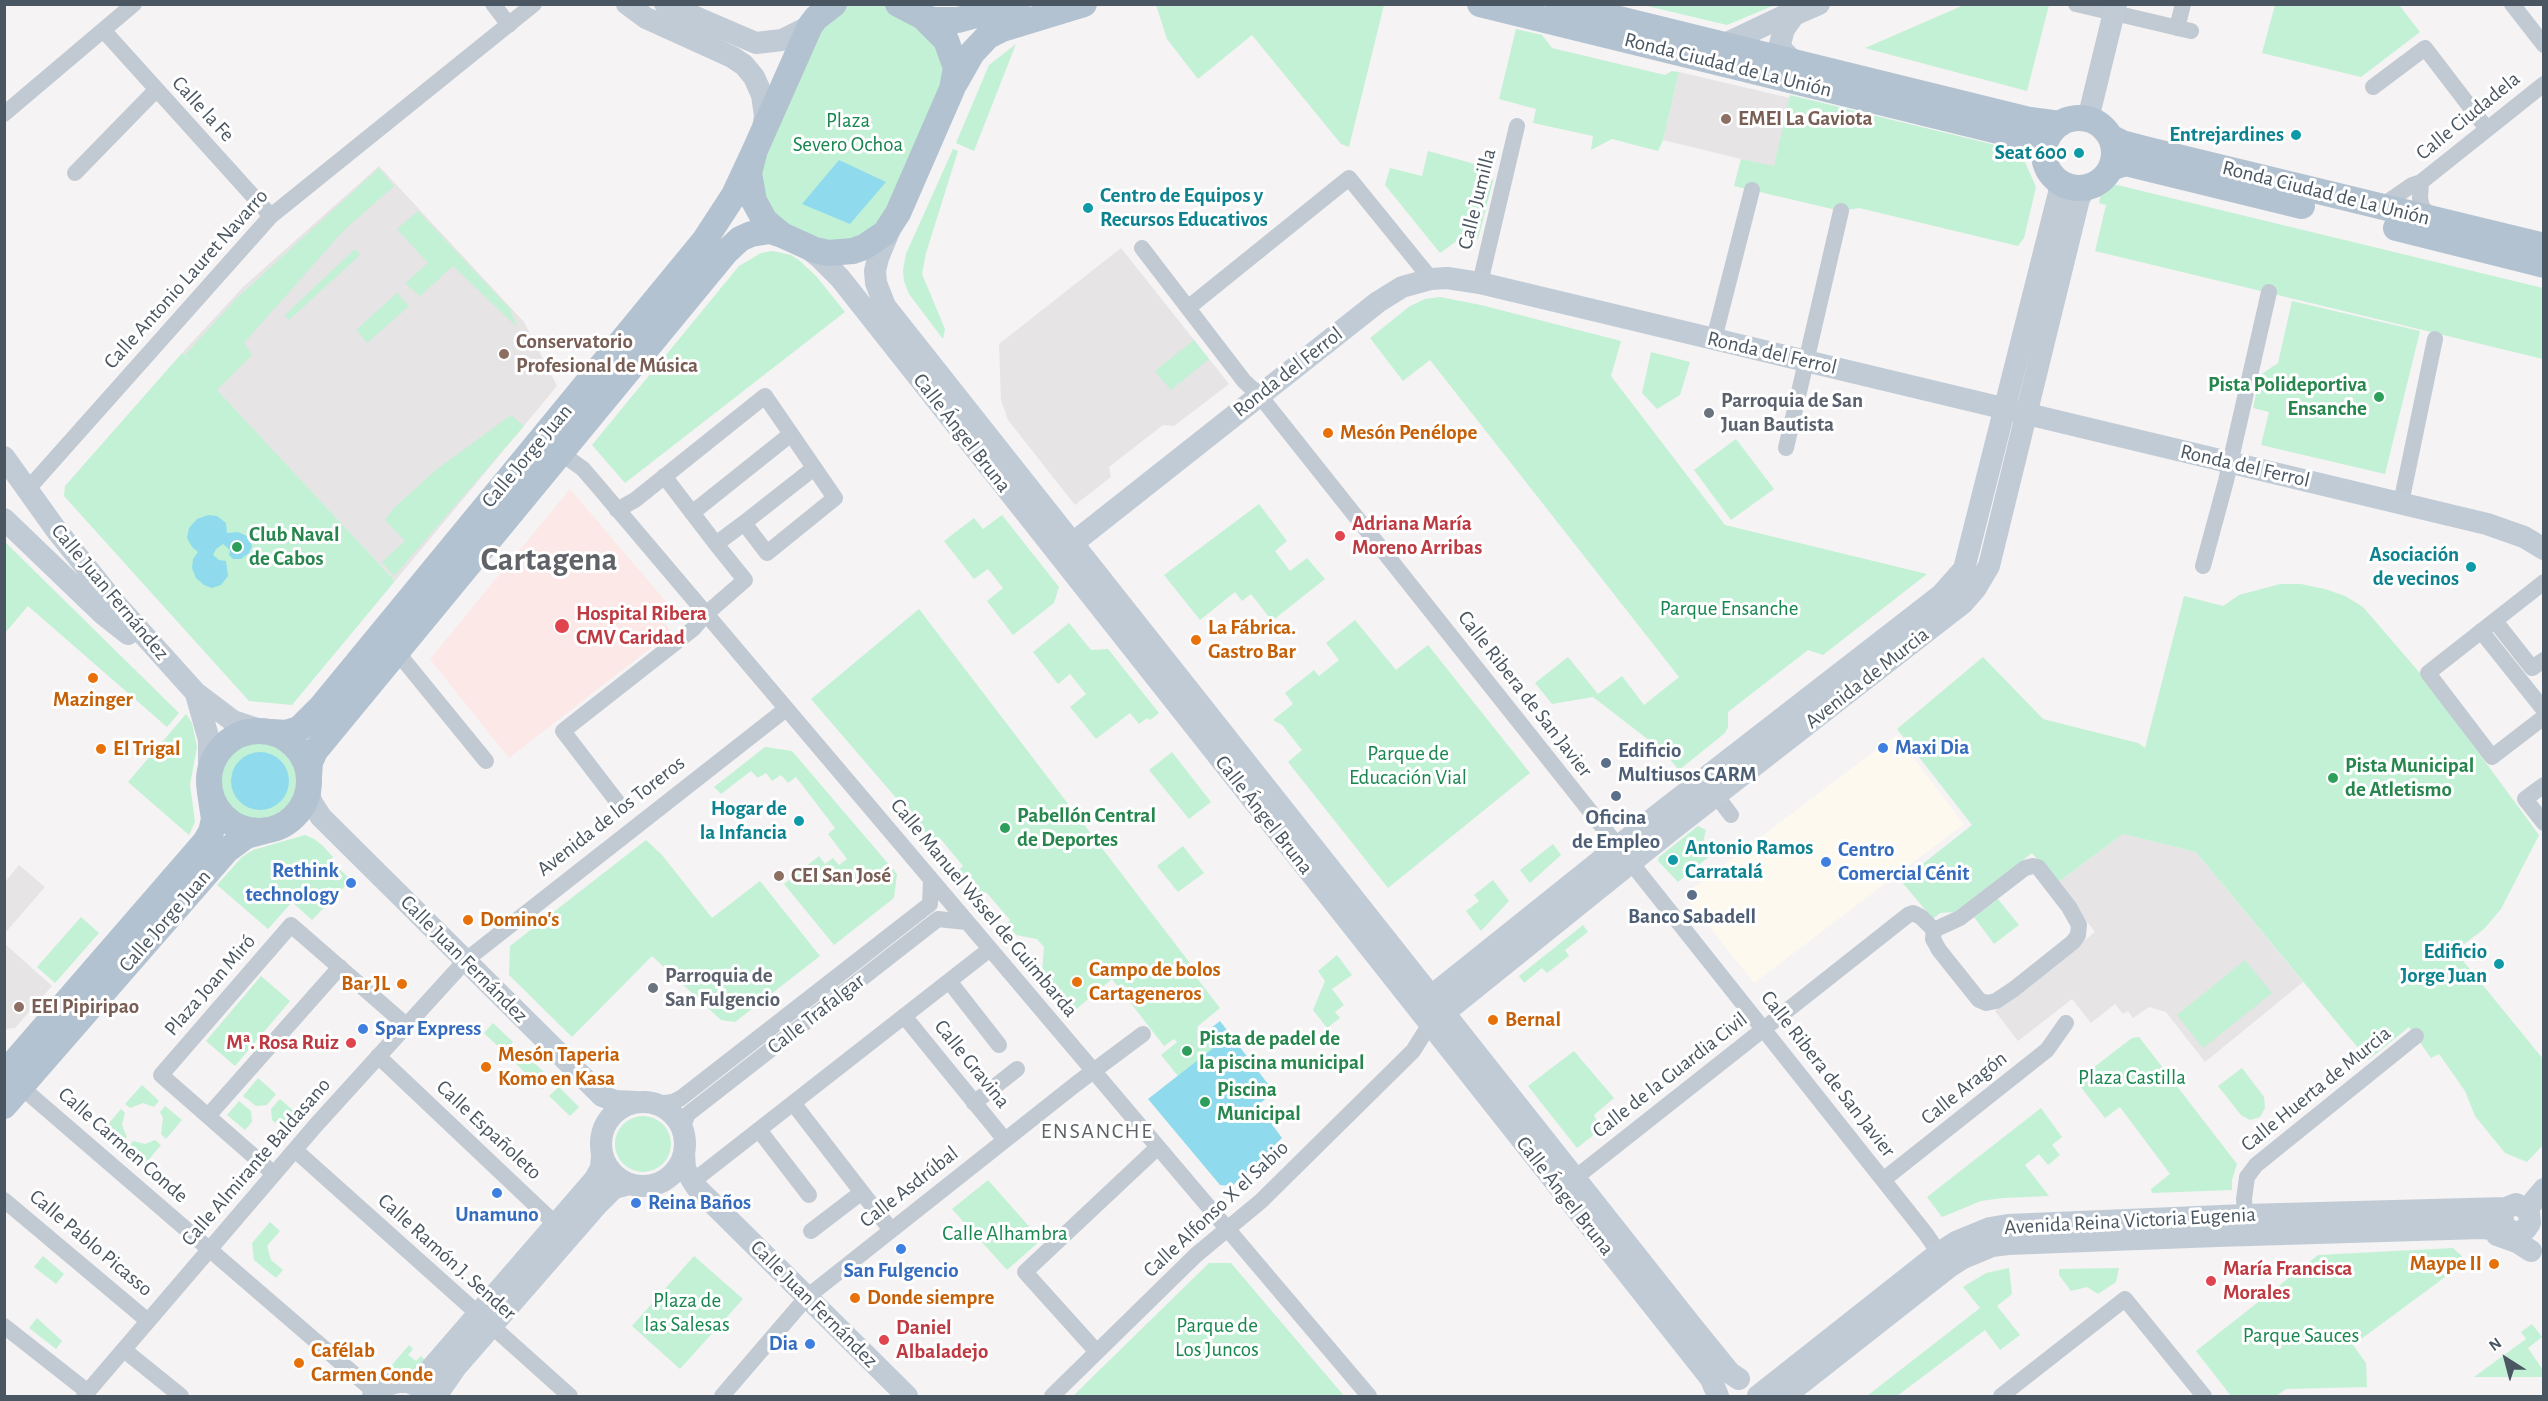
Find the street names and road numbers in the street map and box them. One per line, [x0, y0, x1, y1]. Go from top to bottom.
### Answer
street label: Ronda Ciudad de La Unión [1622, 27, 1834, 103]
street label: Calle Ciudadela [2411, 66, 2525, 166]
street label: Calle la Fe [166, 71, 240, 147]
street label: Calle Jumilla [1452, 146, 1502, 252]
street label: Ronda Ciudad de La Unión [2220, 155, 2432, 231]
street label: Calle Antonio Lauret Navarro [98, 184, 274, 374]
street label: Ronda del Ferrol [1228, 321, 1348, 423]
street label: Ronda del Ferrol [1705, 326, 1839, 380]
street label: Calle Ángel Bruna [908, 368, 1016, 498]
street label: Calle Jorge Juan [476, 399, 578, 513]
street label: Ronda del Ferrol [2178, 439, 2312, 493]
street label: Calle Juan Fernández [46, 519, 174, 665]
street label: Calle Ribera de San Javier [1452, 606, 1598, 782]
street label: Avenida de Murcia [1800, 622, 1934, 734]
street label: Avenida de los Toreros [532, 750, 690, 882]
street label: Calle Ángel Bruna [1210, 750, 1318, 880]
street label: Calle Manuel Wssel de Guimbarda [885, 793, 1083, 1023]
street label: Calle Jorge Juan [114, 864, 216, 978]
street label: Calle Juan Fernández [395, 890, 533, 1028]
street label: Plaza Joan Miró [159, 929, 261, 1041]
street label: Calle Trafalgar [762, 968, 870, 1060]
street label: Calle Ribera de San Javier [1755, 986, 1901, 1162]
street label: Calle de la Guardia Civil [1587, 1007, 1753, 1143]
street label: Calle Gravina [929, 1015, 1015, 1113]
street label: Calle Huerta de Murcia [2236, 1021, 2396, 1157]
street label: Calle Aragón [1916, 1046, 2012, 1130]
street label: Calle Almirante Baldasano [176, 1073, 336, 1251]
street label: Calle Españoleto [431, 1075, 547, 1185]
street label: Calle Carmen Conde [53, 1082, 193, 1208]
street label: Calle Ángel Bruna [1511, 1131, 1619, 1261]
street label: Calle Alfonso X el Sabio [1138, 1135, 1294, 1283]
street label: Calle Asdrúbal [855, 1141, 963, 1233]
street label: Calle Pablo Picasso [24, 1184, 158, 1302]
street label: Calle Ramón J. Sender [373, 1188, 521, 1326]
street label: Avenida Reina Victoria Eugenia [2003, 1202, 2257, 1240]
street label: Calle Juan Fernández [745, 1235, 883, 1373]

